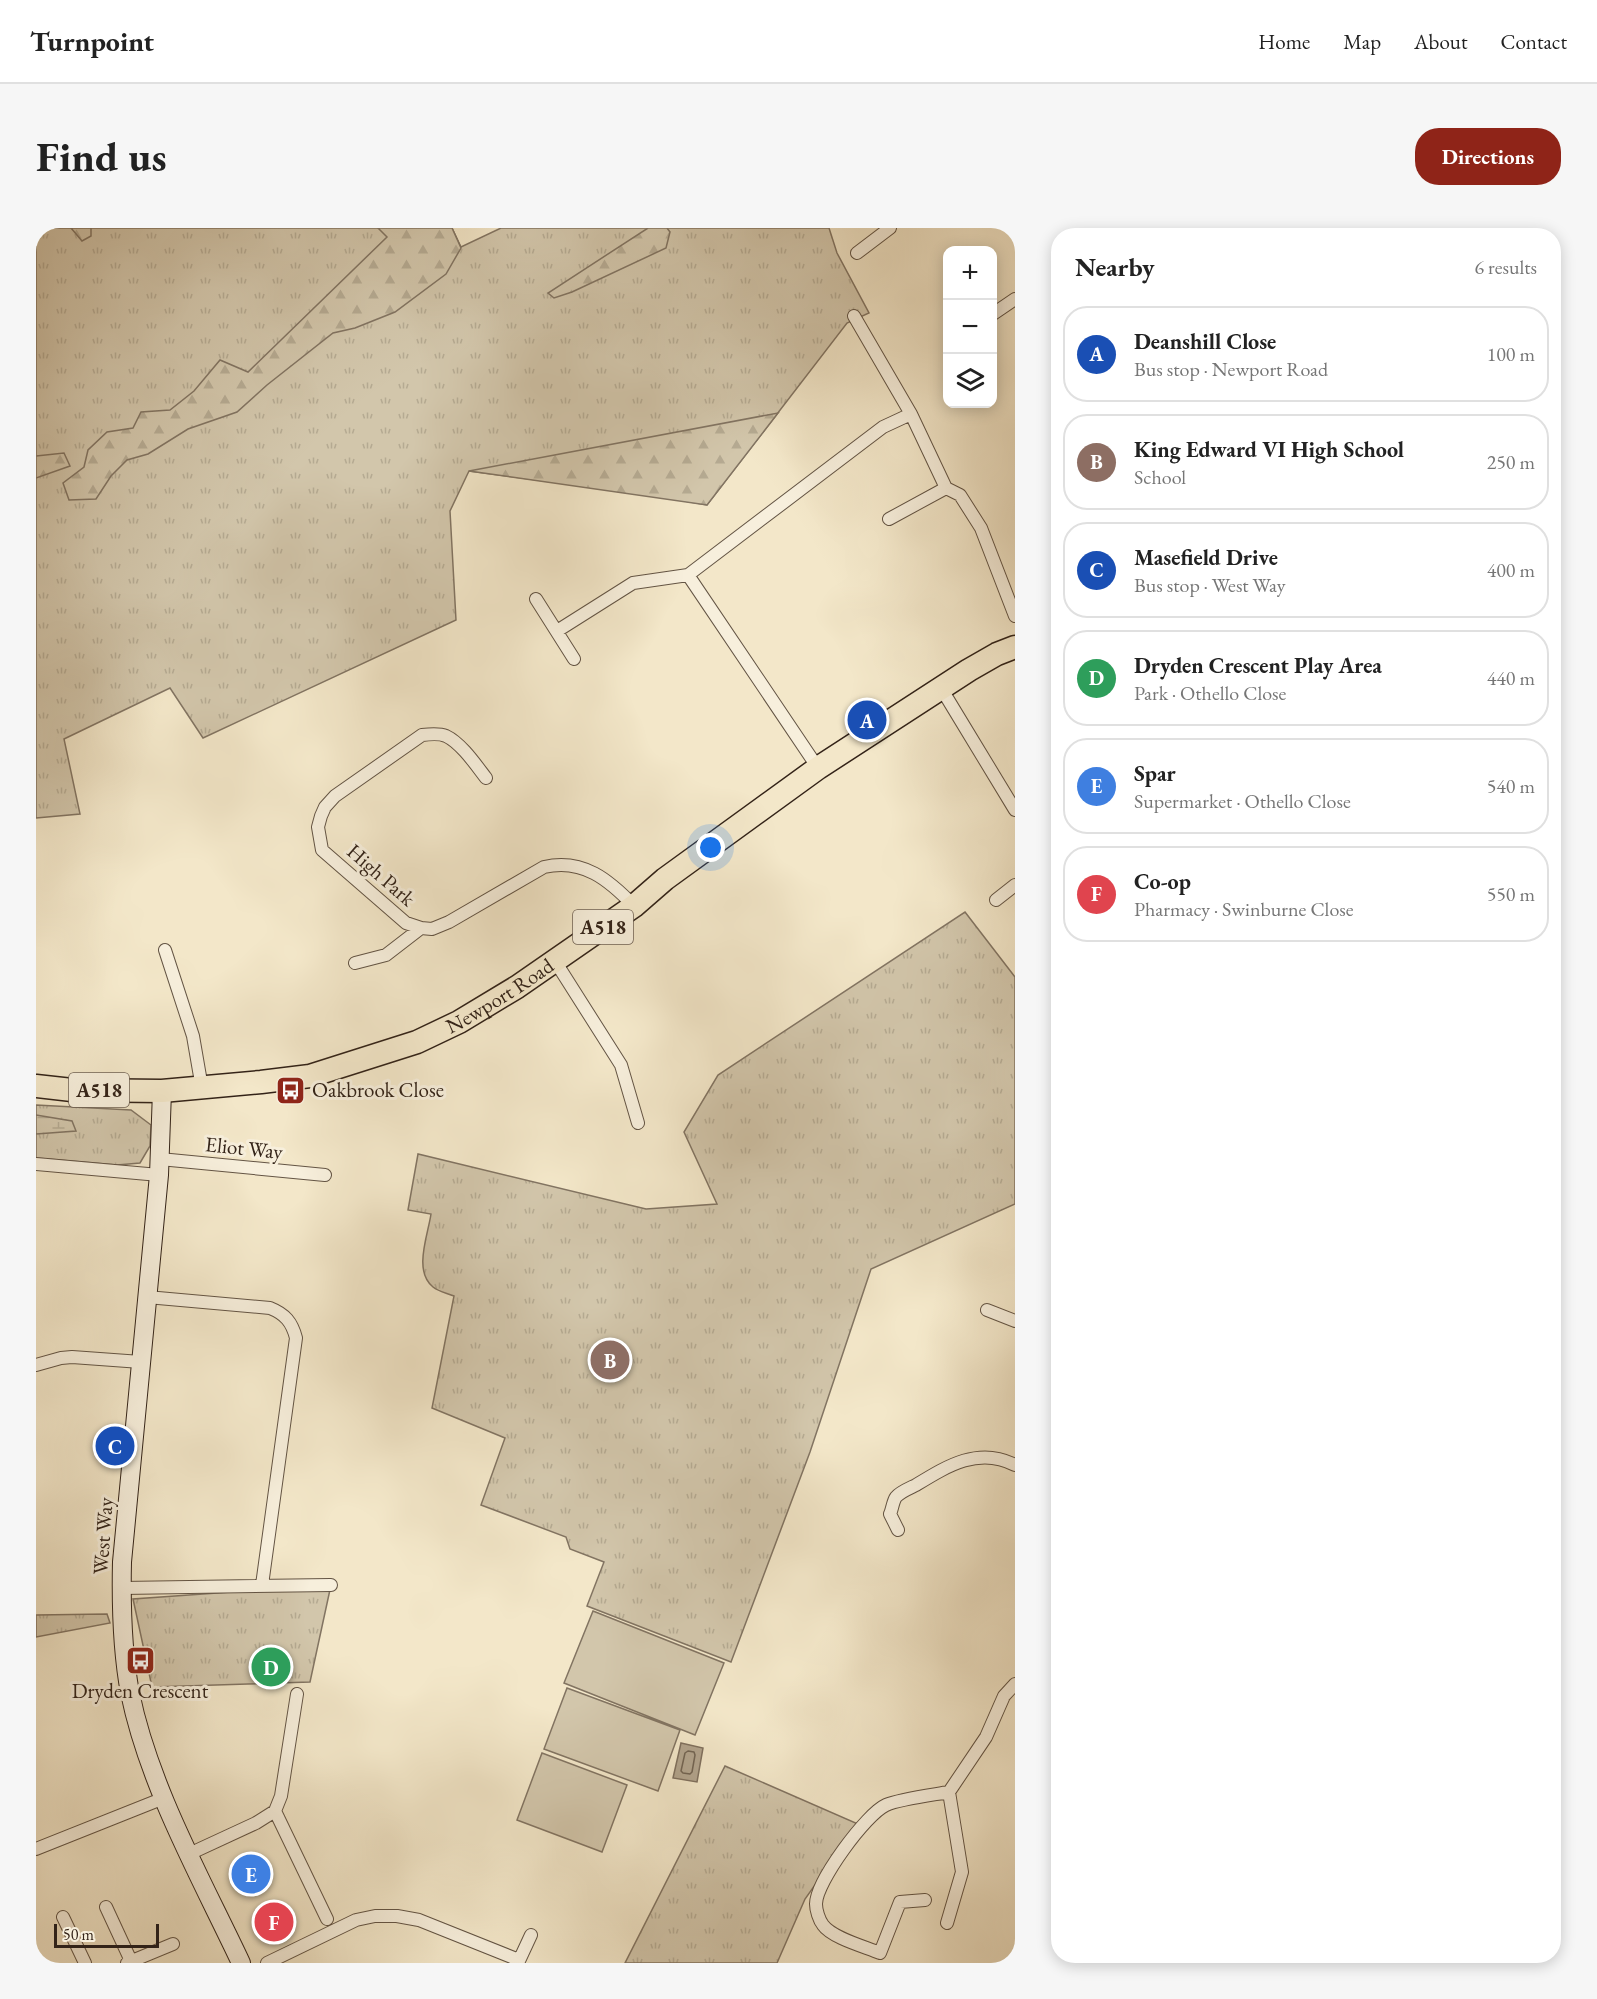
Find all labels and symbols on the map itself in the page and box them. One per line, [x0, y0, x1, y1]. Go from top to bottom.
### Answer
pin: A [848, 698, 886, 742]
your location [696, 833, 725, 862]
street label: High Park [341, 838, 422, 912]
road number: A518 [573, 910, 633, 944]
street label: Newport Road [441, 952, 559, 1039]
road number: A518 [69, 1073, 129, 1107]
bus stop icon: Oakbrook Close [275, 1074, 307, 1106]
place label: Oakbrook Close [312, 1076, 444, 1103]
street label: Eliot Way [204, 1130, 285, 1165]
pin: B [590, 1338, 630, 1382]
pin: C [96, 1424, 134, 1468]
street label: West Way [86, 1496, 119, 1576]
bus stop icon: Dryden Crescent [124, 1644, 156, 1676]
pin: D [252, 1644, 290, 1690]
place label: Dryden Crescent [72, 1677, 209, 1704]
pin: E [232, 1852, 270, 1896]
pin: F [254, 1900, 294, 1944]
scale bar [54, 1921, 159, 1948]

